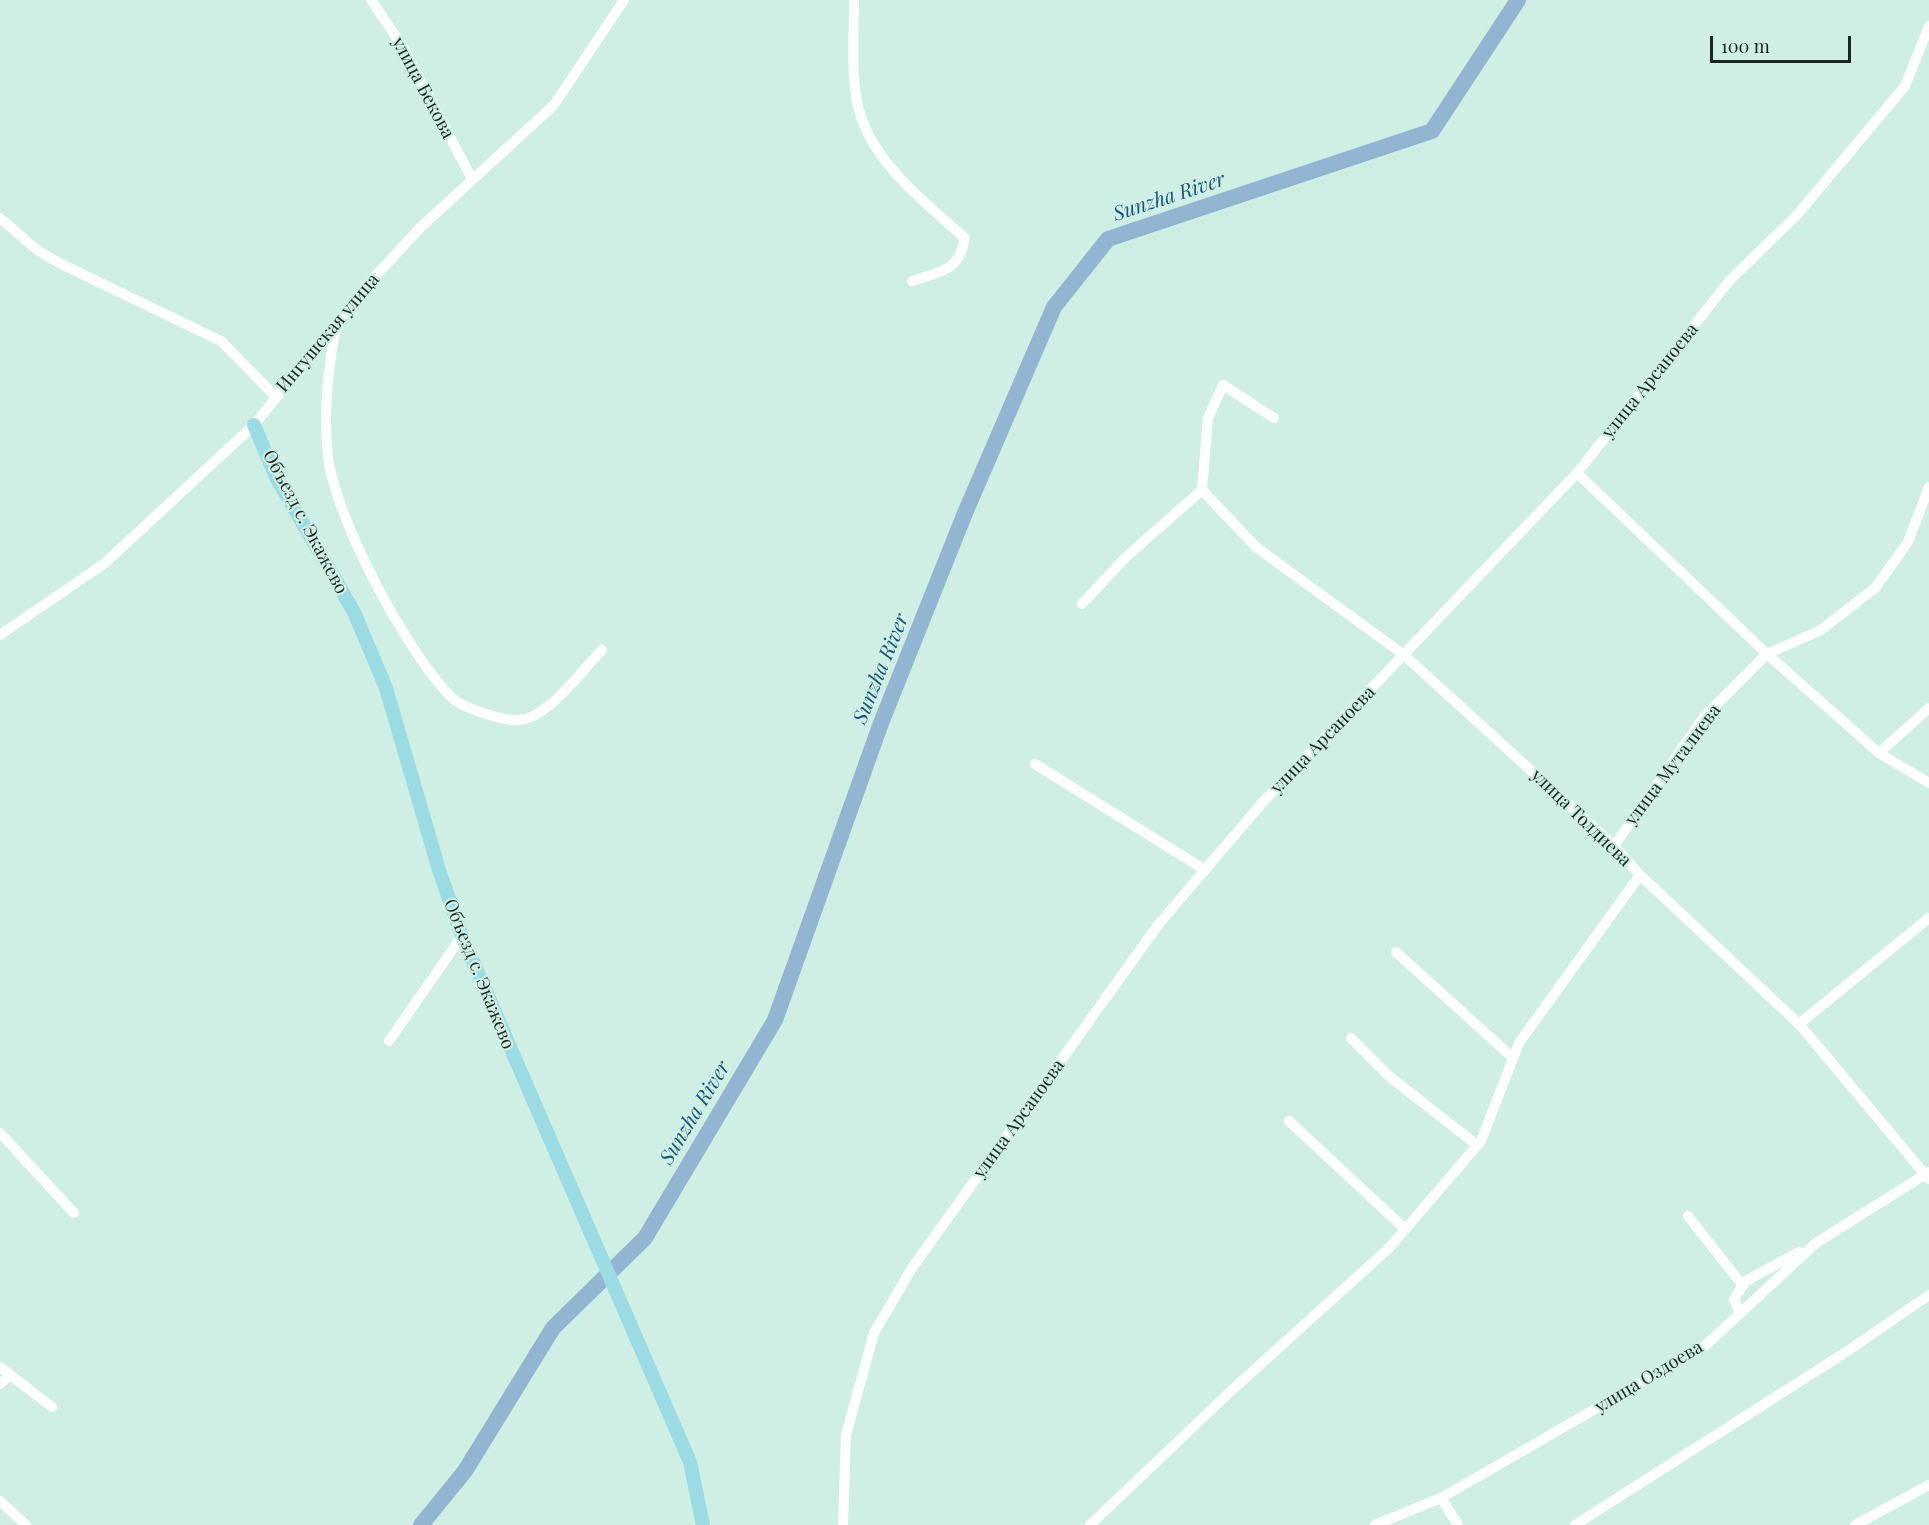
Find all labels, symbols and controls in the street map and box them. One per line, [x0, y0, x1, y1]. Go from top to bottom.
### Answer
scale bar [1713, 24, 1854, 62]
street label: улица Бекова [387, 34, 459, 142]
text: 100 m [1721, 34, 1770, 58]
water label: Sunzha River [1110, 168, 1228, 226]
street label: Ингушская улица [272, 269, 384, 397]
street label: улица Арсаноева [1597, 319, 1703, 443]
street label: Объезд с. Экажево [258, 446, 352, 598]
water label: Sunzha River [848, 611, 914, 727]
street label: улица Арсаноева [1266, 682, 1380, 798]
street label: улица Муталиева [1620, 700, 1726, 830]
street label: улица Толдиева [1526, 765, 1636, 871]
street label: Объезд с. Экажево [439, 896, 519, 1052]
street label: улица Арсаноева [969, 1055, 1069, 1183]
water label: Sunzha River [655, 1057, 735, 1169]
street label: улица Оздоева [1591, 1336, 1707, 1418]

